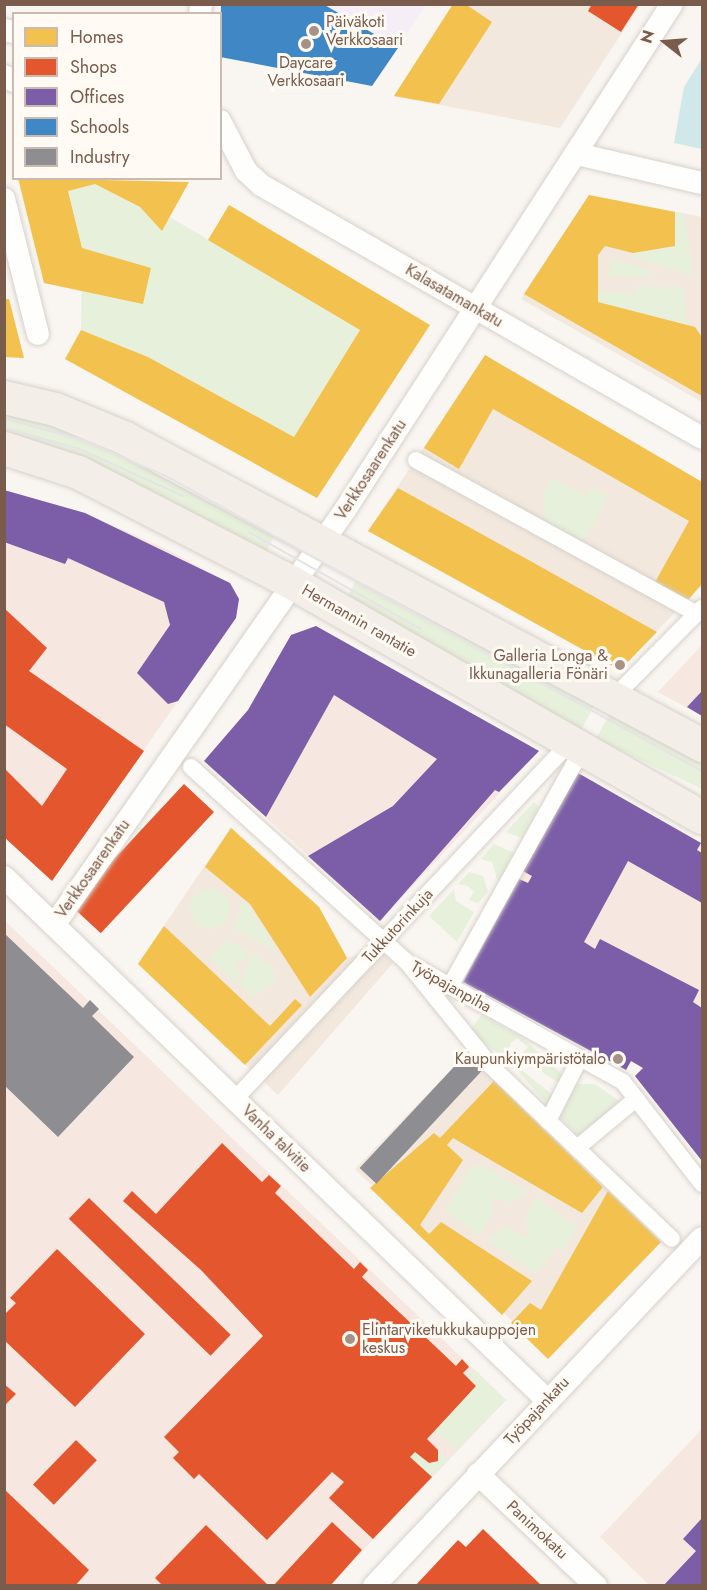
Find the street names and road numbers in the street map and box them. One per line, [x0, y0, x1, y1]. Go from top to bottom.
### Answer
street label: Kalasatamankatu [402, 260, 506, 332]
street label: Verkkosaarenkatu [331, 416, 411, 524]
street label: Hermannin rantatie [298, 580, 420, 662]
street label: Verkkosaarenkatu [52, 816, 134, 922]
street label: Tukkutorinkuja [359, 885, 437, 967]
street label: Työpajanpiha [408, 957, 494, 1017]
street label: Vanha talvitie [237, 1101, 315, 1177]
street label: Työpajankatu [501, 1373, 573, 1449]
street label: Panimokatu [502, 1497, 572, 1563]

